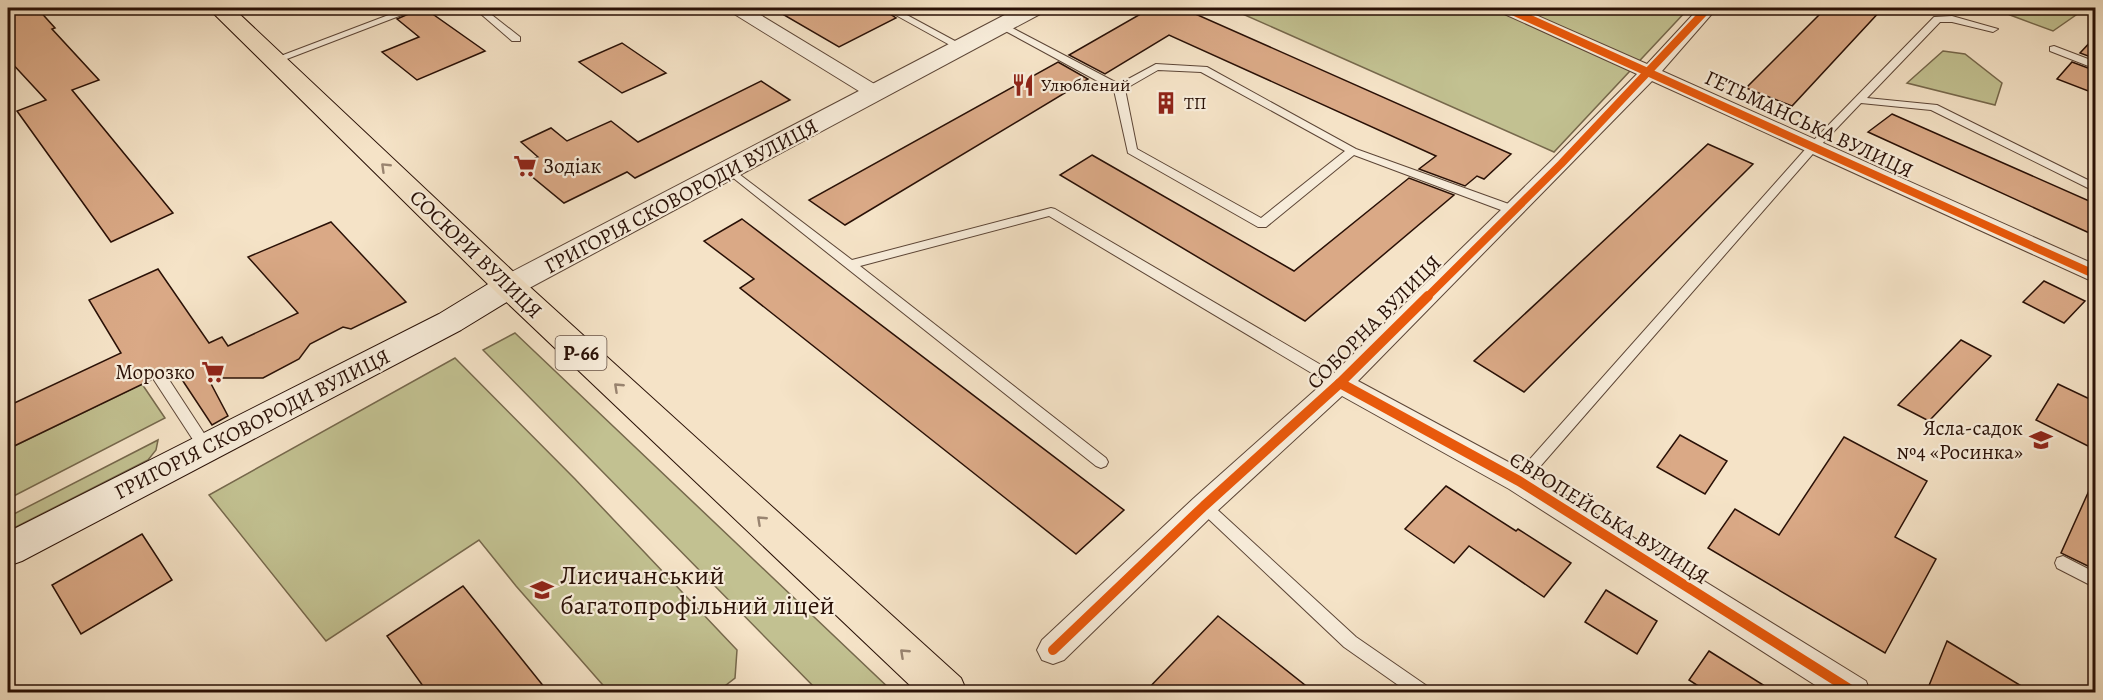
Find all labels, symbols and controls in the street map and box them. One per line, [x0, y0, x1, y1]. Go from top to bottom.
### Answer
street label: ГЕТЬМАНСЬКА ВУЛИЦЯ [1700, 63, 1918, 185]
restaurant icon: Улюблений [1010, 72, 1036, 98]
place label: Улюблений [1041, 73, 1131, 97]
building icon: ТП [1153, 90, 1179, 116]
place label: ТП [1184, 91, 1207, 115]
street label: ГРИГОРІЯ СКОВОРОДИ ВУЛИЦЯ [539, 112, 823, 280]
place label: Зодіак [543, 152, 601, 180]
supermarket icon: Зодіак [512, 153, 538, 179]
one-way arrow [381, 163, 392, 174]
street label: СОСЮРИ ВУЛИЦЯ [404, 183, 548, 325]
street label: СОБОРНА ВУЛИЦЯ [1301, 249, 1447, 395]
road number: Р-66 [556, 336, 606, 370]
street label: ГРИГОРІЯ СКОВОРОДИ ВУЛИЦЯ [109, 342, 395, 506]
place label: Морозко [115, 358, 195, 386]
supermarket icon: Морозко [200, 359, 226, 385]
one-way arrow [614, 384, 625, 395]
place label: Ясла-садок №4 «Росинка» [1896, 414, 2023, 466]
school or university icon: Ясла-садок №4 «Росинка» [2028, 427, 2054, 453]
street label: ЄВРОПЕЙСЬКА ВУЛИЦЯ [1504, 445, 1714, 591]
one-way arrow [757, 516, 767, 527]
place label: Лисичанський багатопрофільний ліцей [560, 558, 835, 623]
school or university icon: Лисичанський багатопрофільний ліцей [529, 577, 555, 603]
one-way arrow [900, 649, 910, 660]

